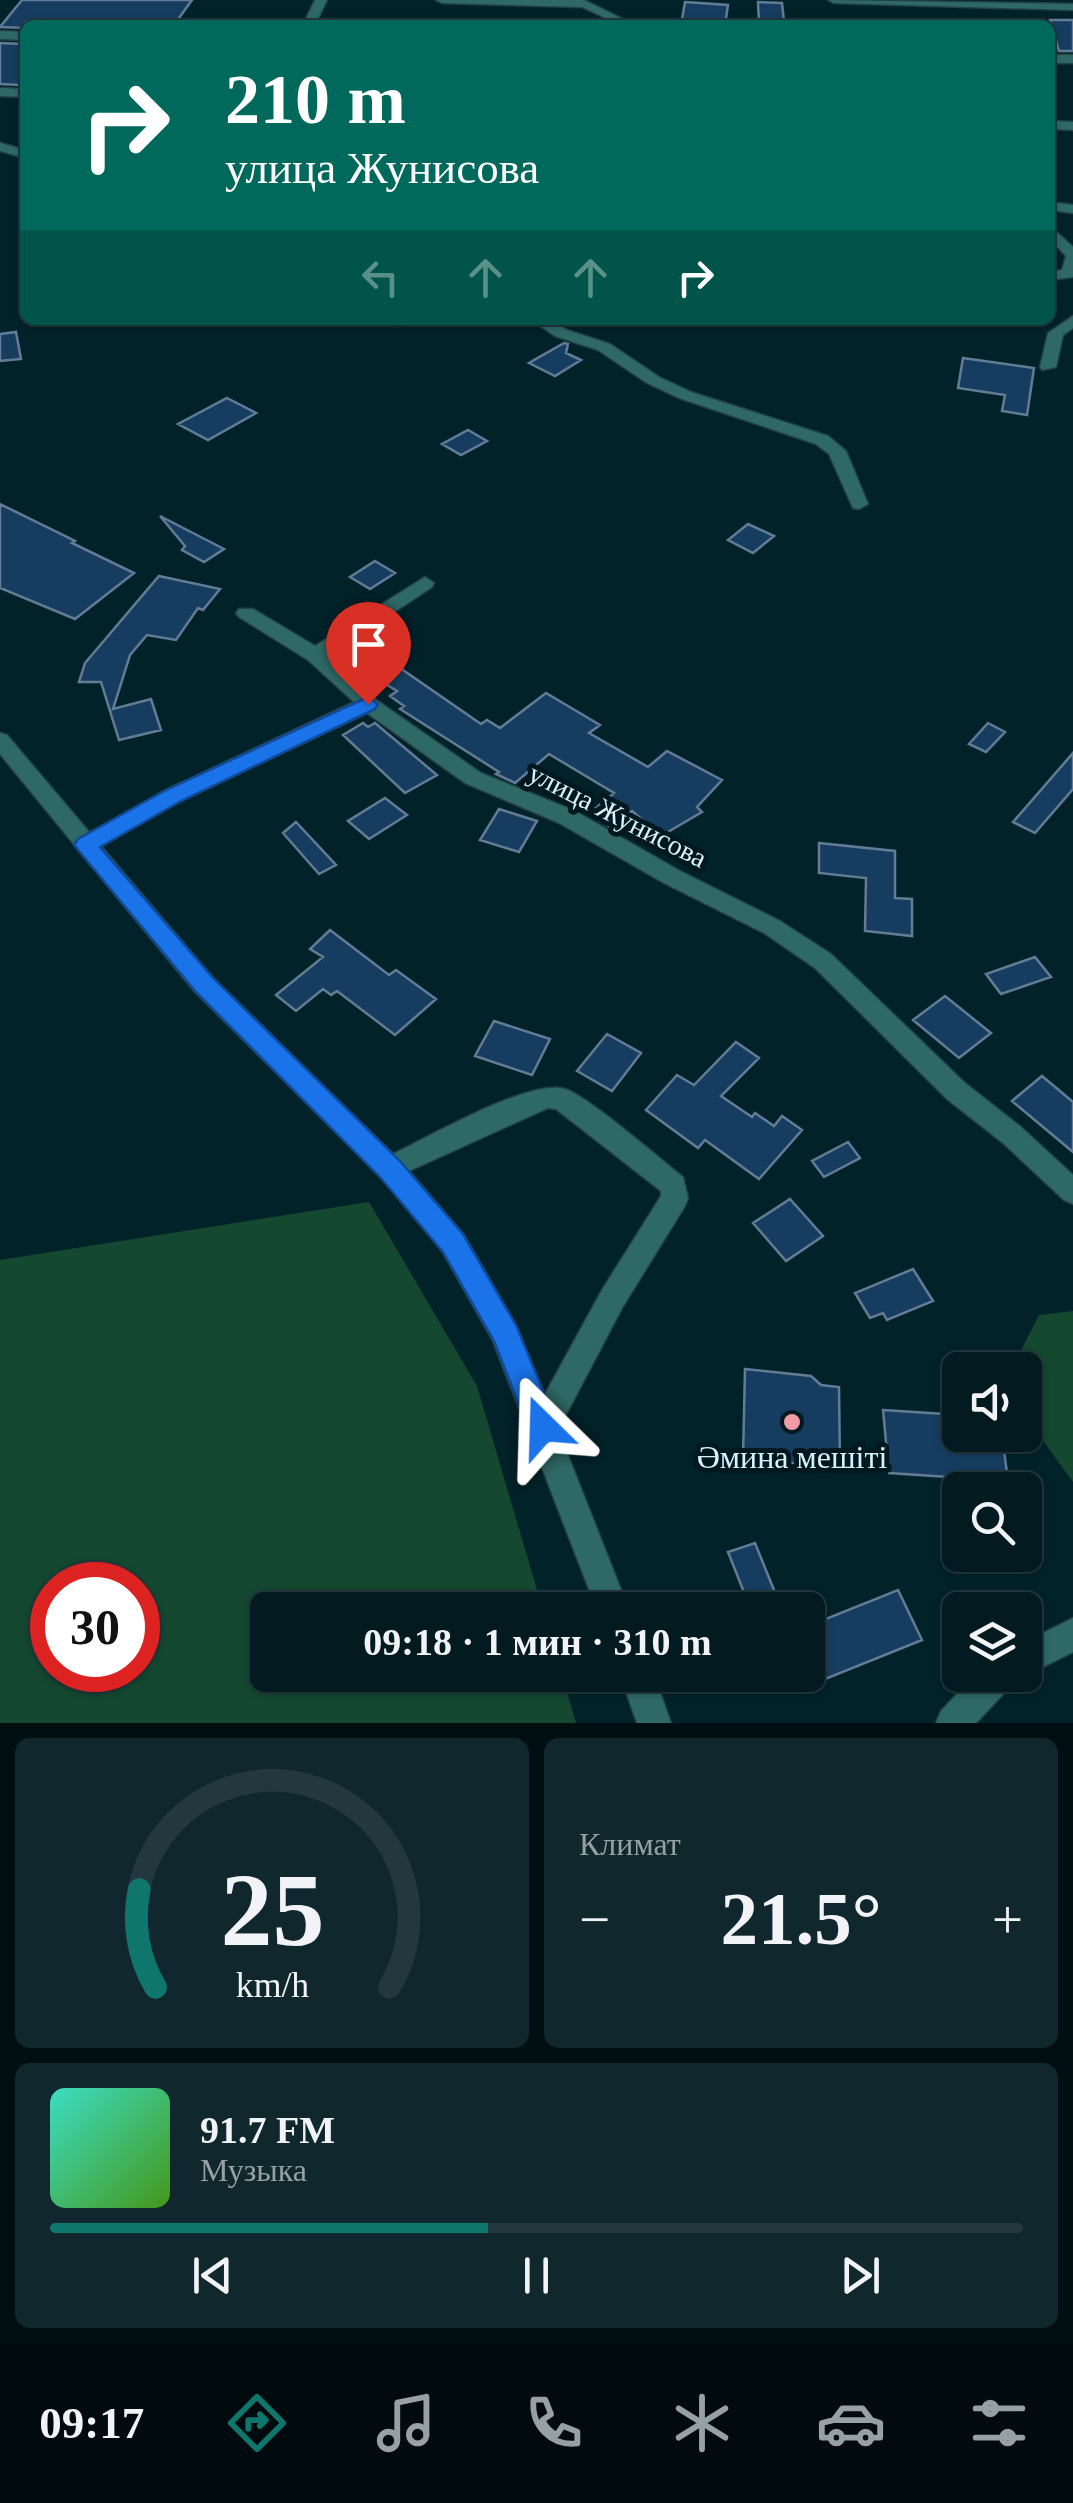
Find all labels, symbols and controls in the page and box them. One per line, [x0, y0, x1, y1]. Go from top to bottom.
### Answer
icon: right [60, 60, 190, 190]
text: 210 m [225, 61, 406, 138]
text: улица Жунисова [225, 143, 539, 193]
icon: left [353, 250, 408, 305]
icon: ahead [458, 250, 513, 305]
icon: ahead [563, 250, 618, 305]
icon: right [668, 250, 723, 305]
pin [326, 602, 411, 705]
icon: arrive [341, 617, 396, 672]
street label: улица Жунисова [524, 757, 712, 874]
map controls [942, 1352, 1042, 1692]
button: sound [942, 1352, 1042, 1452]
position arrow [491, 1375, 595, 1479]
marker: Әмина мешіті [781, 1411, 803, 1433]
place label: Әмина мешіті [697, 1439, 887, 1475]
button: search [942, 1472, 1042, 1572]
speed limit sign: 30 [30, 1562, 160, 1692]
button: layers [942, 1592, 1042, 1692]
text: 09:18 · 1 мин · 310 m [363, 1621, 712, 1663]
text: Климат [579, 1826, 681, 1862]
text: 25 [220, 1852, 324, 1967]
text: 21.5° [720, 1877, 882, 1960]
text: − [579, 1889, 610, 1950]
text: + [992, 1889, 1023, 1950]
text: km/h [235, 1965, 309, 2005]
text: 91.7 FM [200, 2109, 335, 2151]
text: Музыка [200, 2152, 307, 2188]
icon: previous [185, 2248, 240, 2303]
icon: pause [509, 2248, 564, 2303]
icon: next [833, 2248, 888, 2303]
icon: directions [222, 2388, 292, 2458]
icon: music [371, 2388, 441, 2458]
icon: phone [519, 2388, 589, 2458]
icon: climate [667, 2388, 737, 2458]
icon: car [816, 2388, 886, 2458]
icon: filters [964, 2388, 1034, 2458]
text: 09:17 [39, 2398, 144, 2448]

